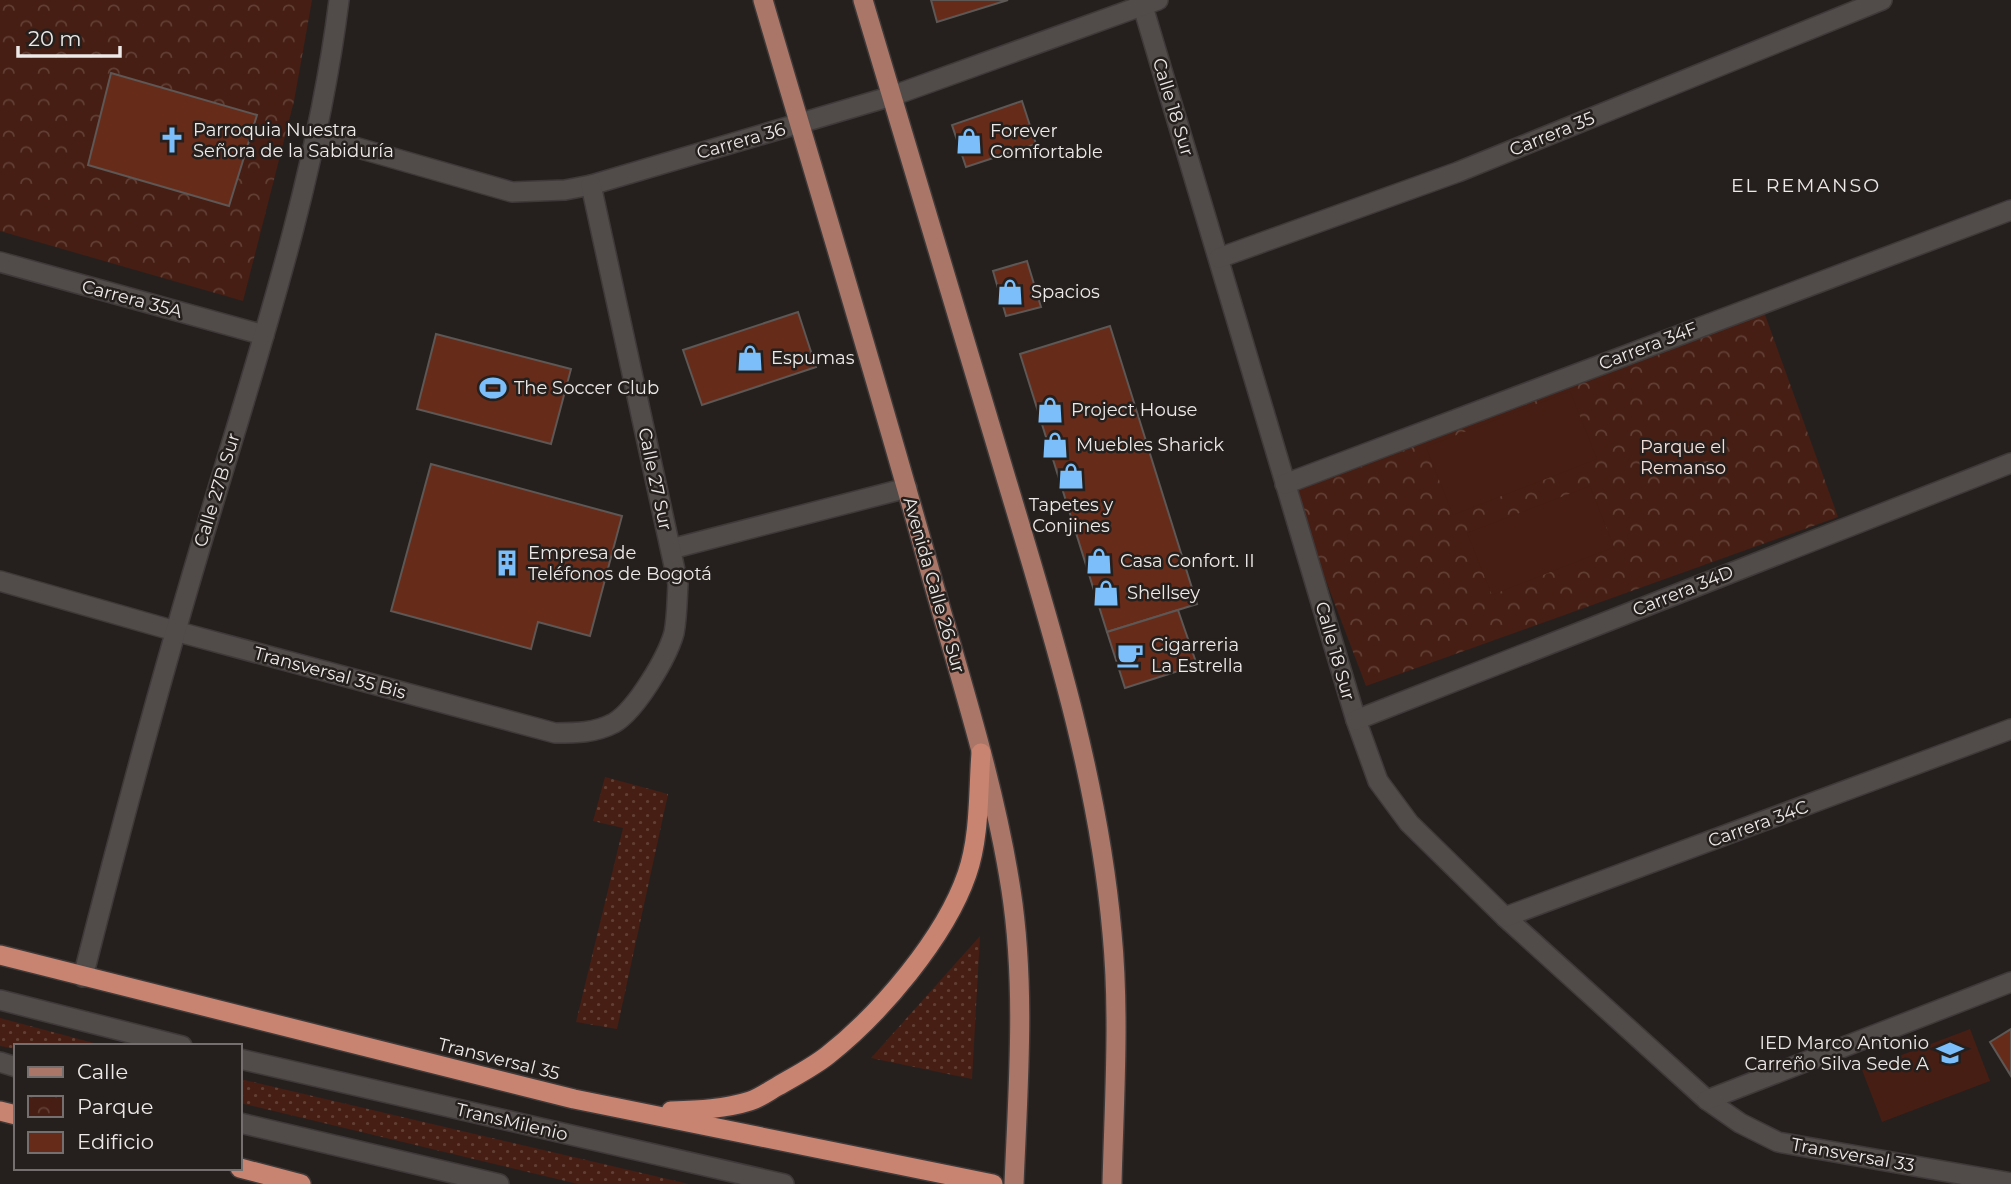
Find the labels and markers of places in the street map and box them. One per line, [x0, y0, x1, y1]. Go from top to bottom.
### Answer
place label: Parroquia Nuestra Señora de la Sabiduría [193, 119, 394, 162]
place label: Forever Comfortable [990, 120, 1103, 163]
church icon: Parroquia Nuestra Señora de la Sabiduría [157, 125, 187, 155]
shop icon: Forever Comfortable [954, 126, 984, 156]
shop icon: Spacios [995, 277, 1025, 307]
place label: Spacios [1031, 281, 1100, 303]
shop icon: Espumas [735, 343, 765, 373]
place label: Espumas [771, 347, 855, 369]
sports icon: The Soccer Club [478, 373, 508, 403]
place label: The Soccer Club [514, 377, 659, 399]
shop icon: Project House [1035, 395, 1065, 425]
place label: Project House [1071, 399, 1198, 421]
shop icon: Muebles Sharick [1040, 430, 1070, 460]
place label: Muebles Sharick [1076, 434, 1224, 456]
shop icon: Tapetes y Conjines [1056, 461, 1086, 491]
place label: Tapetes y Conjines [1029, 494, 1114, 537]
place label: Empresa de Teléfonos de Bogotá [528, 542, 712, 585]
shop icon: Casa Confort. II [1084, 546, 1114, 576]
building icon: Empresa de Teléfonos de Bogotá [492, 548, 522, 578]
place label: Casa Confort. II [1120, 550, 1255, 572]
shop icon: Shellsey [1091, 578, 1121, 608]
place label: Shellsey [1127, 582, 1200, 604]
place label: Cigarreria La Estrella [1151, 634, 1243, 677]
cafe icon: Cigarreria La Estrella [1115, 640, 1145, 670]
place label: IED Marco Antonio Carreño Silva Sede A [1745, 1032, 1929, 1075]
school or university icon: IED Marco Antonio Carreño Silva Sede A [1935, 1038, 1965, 1068]

